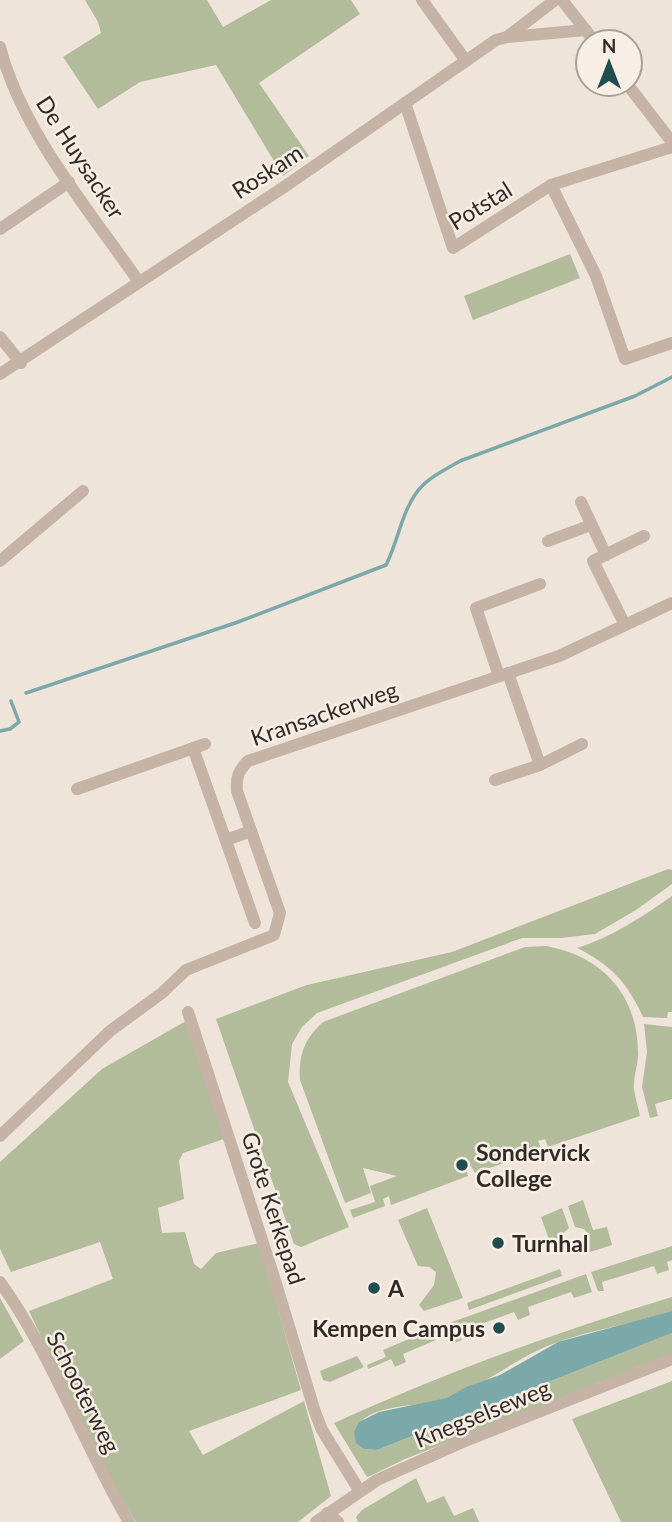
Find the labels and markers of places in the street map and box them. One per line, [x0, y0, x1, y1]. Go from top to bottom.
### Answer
place label: Sondervick College [476, 1138, 591, 1192]
marker: Sondervick College [454, 1157, 470, 1173]
place label: Turnhal [512, 1229, 589, 1257]
marker: Turnhal [490, 1235, 506, 1251]
place label: A [387, 1274, 405, 1302]
marker: A [366, 1280, 382, 1296]
place label: Kempen Campus [312, 1314, 485, 1342]
marker: Kempen Campus [491, 1320, 507, 1336]

